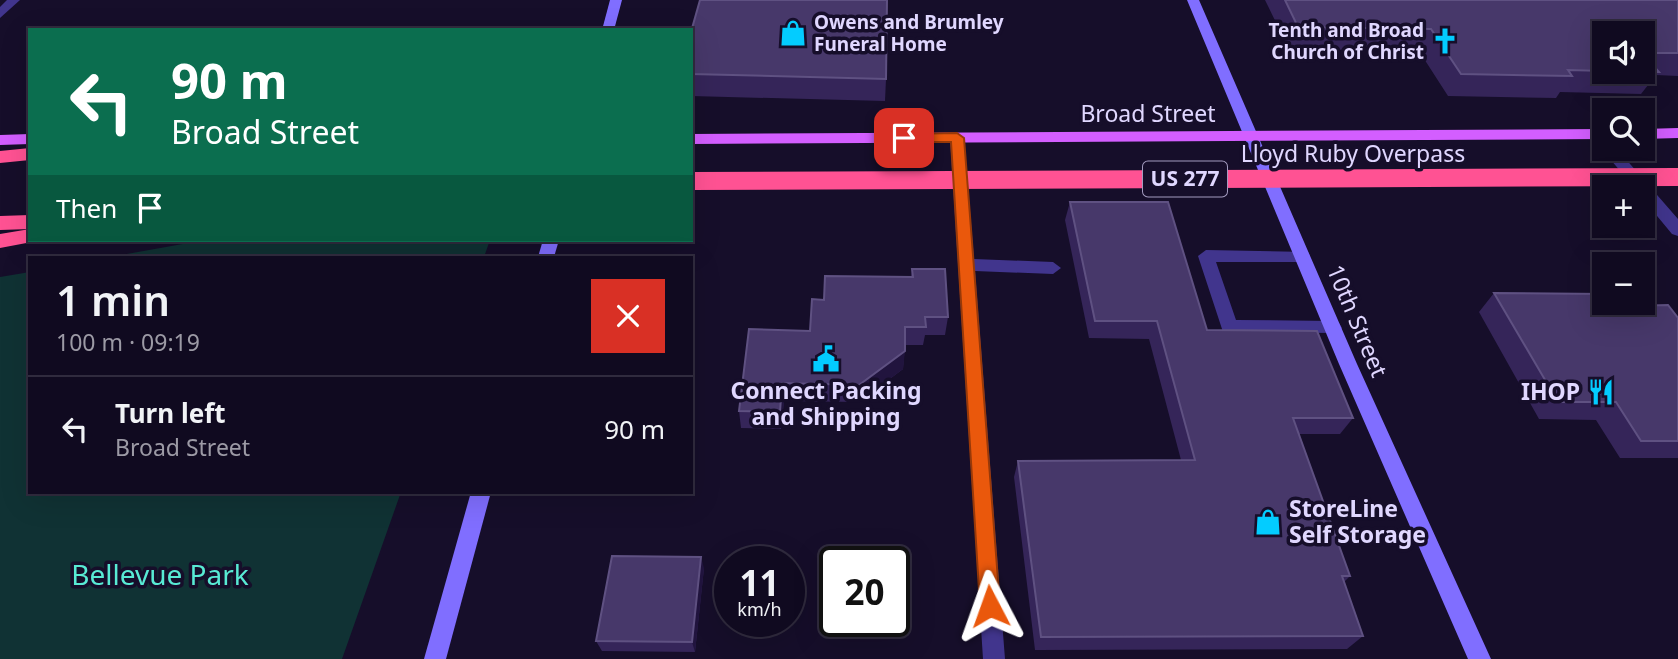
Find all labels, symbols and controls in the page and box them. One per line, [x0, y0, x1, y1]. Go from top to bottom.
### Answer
place label: Owens and Brumley Funeral Home [814, 9, 1004, 57]
place label: Tenth and Broad Church of Christ [1268, 17, 1424, 65]
shop icon: Owens and Brumley Funeral Home [778, 18, 808, 48]
map controls [1592, 21, 1655, 315]
button: sound [1592, 21, 1655, 84]
church icon: Tenth and Broad Church of Christ [1430, 26, 1460, 56]
text: 90 m [171, 47, 288, 113]
icon: left [56, 56, 147, 147]
street label: Broad Street [1080, 97, 1216, 129]
button: search [1592, 98, 1655, 161]
pin [874, 108, 934, 168]
text: Broad Street [171, 110, 359, 153]
icon: arrive [885, 119, 923, 157]
street label: Lloyd Ruby Overpass [1241, 137, 1465, 169]
road number: US 277 [1143, 162, 1227, 196]
button: + [1592, 175, 1655, 238]
icon: arrive [131, 189, 169, 227]
text: Then [56, 190, 117, 226]
button: − [1592, 252, 1655, 315]
street label: 10th Street [1320, 260, 1396, 382]
text: 1 min [56, 271, 170, 328]
button: close [591, 279, 665, 353]
text: 100 m · 09:19 [56, 326, 200, 358]
public building icon: Connect Packing and Shipping [811, 344, 841, 374]
place label: Connect Packing and Shipping [730, 374, 922, 432]
place label: IHOP [1521, 375, 1580, 407]
restaurant icon: IHOP [1586, 377, 1616, 407]
text: Turn left [115, 395, 226, 431]
icon: left [56, 410, 94, 448]
text: 90 m [604, 411, 665, 447]
text: Broad Street [115, 431, 250, 463]
place label: StoreLine Self Storage [1289, 492, 1426, 550]
shop icon: StoreLine Self Storage [1253, 507, 1283, 537]
speed limit sign: 20 [819, 546, 910, 637]
park label: Bellevue Park [71, 555, 249, 593]
text: 11 [739, 559, 780, 606]
position arrow [953, 569, 1027, 643]
text: km/h [737, 597, 782, 621]

